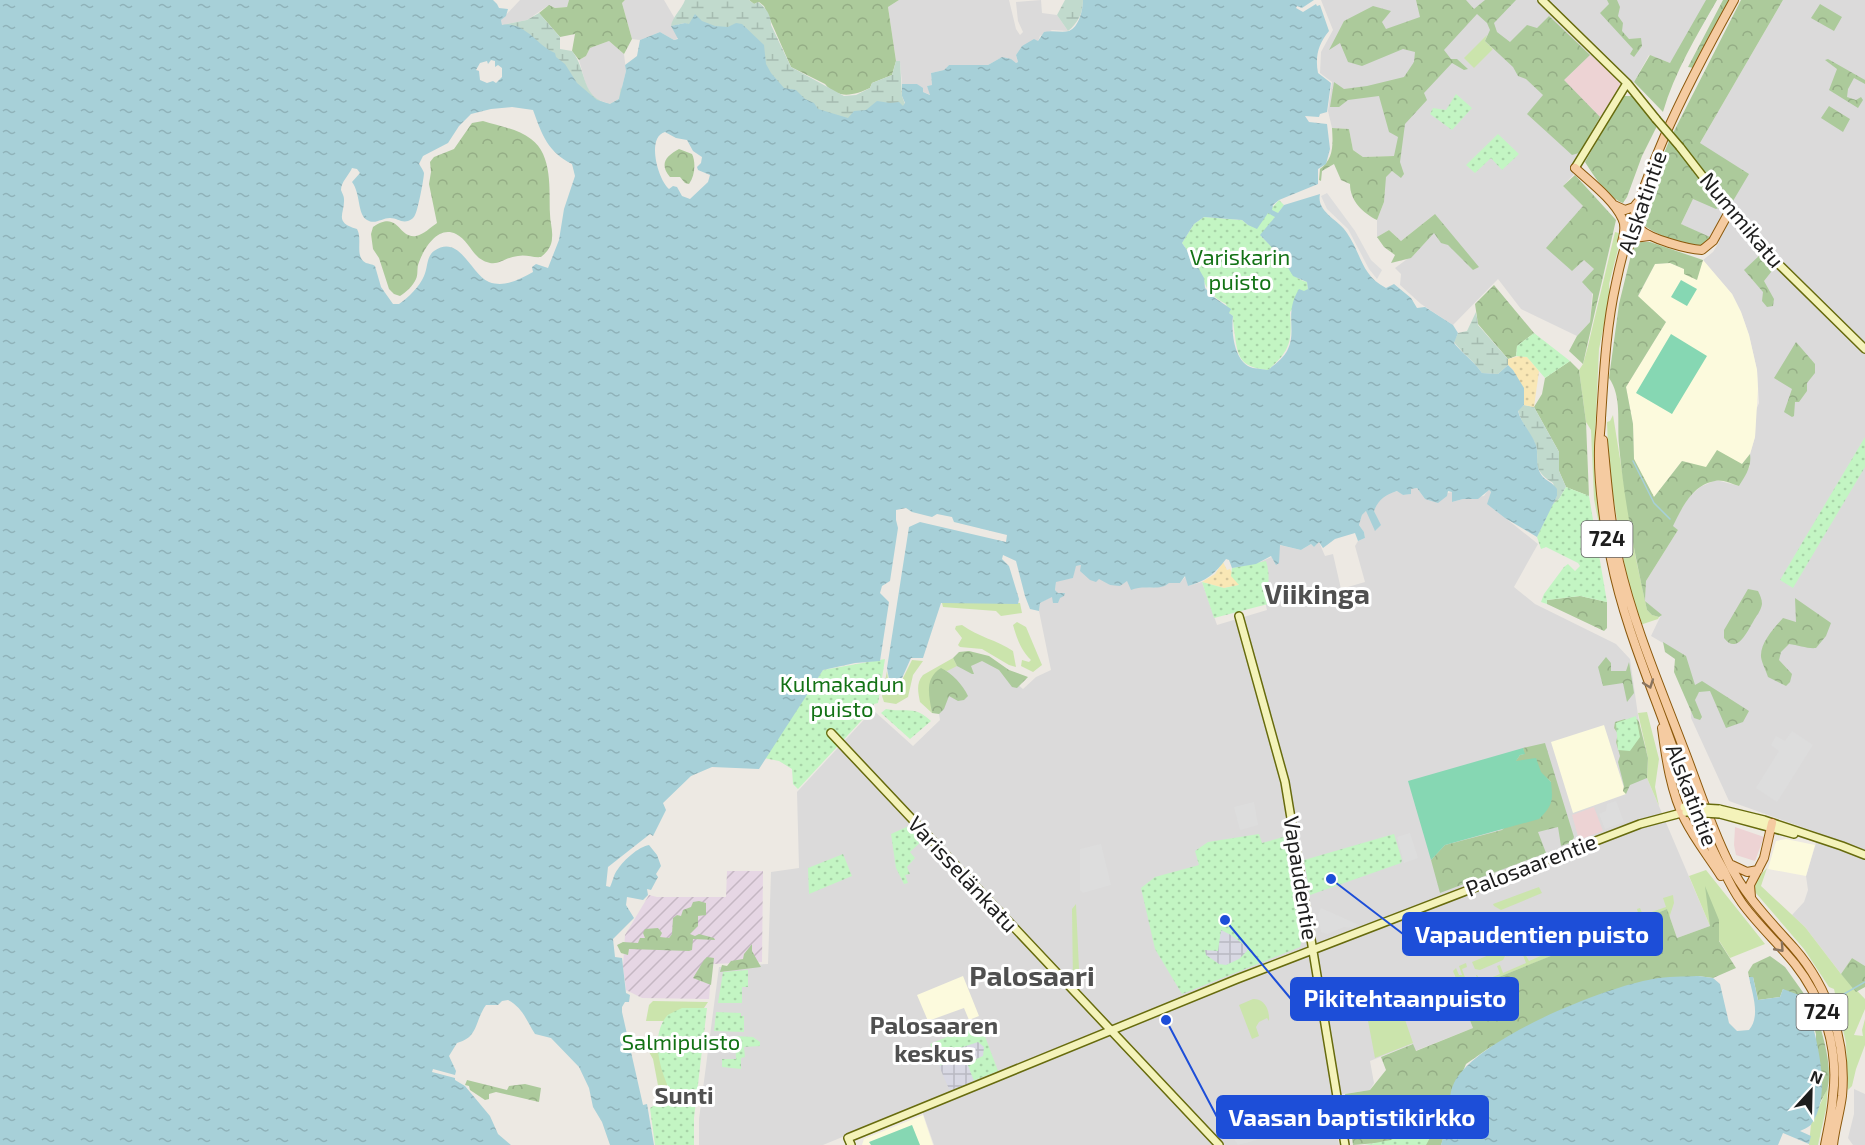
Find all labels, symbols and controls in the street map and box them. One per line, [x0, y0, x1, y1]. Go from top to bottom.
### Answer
street label: Alskatintie [1611, 147, 1671, 256]
street label: Nummikatu [1695, 166, 1790, 272]
park label: Variskarin puisto [1190, 243, 1290, 294]
road number: 724 [1582, 521, 1632, 557]
district label: Viikinga [1264, 576, 1370, 610]
park label: Kulmakadun puisto [780, 670, 904, 721]
one-way arrow [1642, 678, 1654, 689]
street label: Alskatintie [1662, 740, 1724, 849]
street label: Varisselänkatu [903, 810, 1024, 937]
street label: Vapaudentie [1279, 814, 1325, 942]
street label: Palosaarentie [1462, 827, 1600, 901]
callout: Vapaudentien puisto [1403, 913, 1662, 955]
text: Vapaudentien puisto [1415, 919, 1649, 948]
one-way arrow [1773, 941, 1784, 951]
district label: Palosaari [969, 958, 1095, 992]
callout: Pikitehtaanpuisto [1291, 978, 1518, 1020]
text: Pikitehtaanpuisto [1304, 983, 1506, 1012]
road number: 724 [1796, 994, 1848, 1030]
district label: Palosaaren keskus [870, 1010, 998, 1067]
park label: Salmipuisto [622, 1028, 740, 1054]
north arrow [1781, 1061, 1841, 1121]
text: N [1808, 1066, 1826, 1088]
district label: Sunti [654, 1080, 714, 1109]
callout: Vaasan baptistikirkko [1217, 1096, 1488, 1138]
text: Vaasan baptistikirkko [1229, 1102, 1475, 1131]

